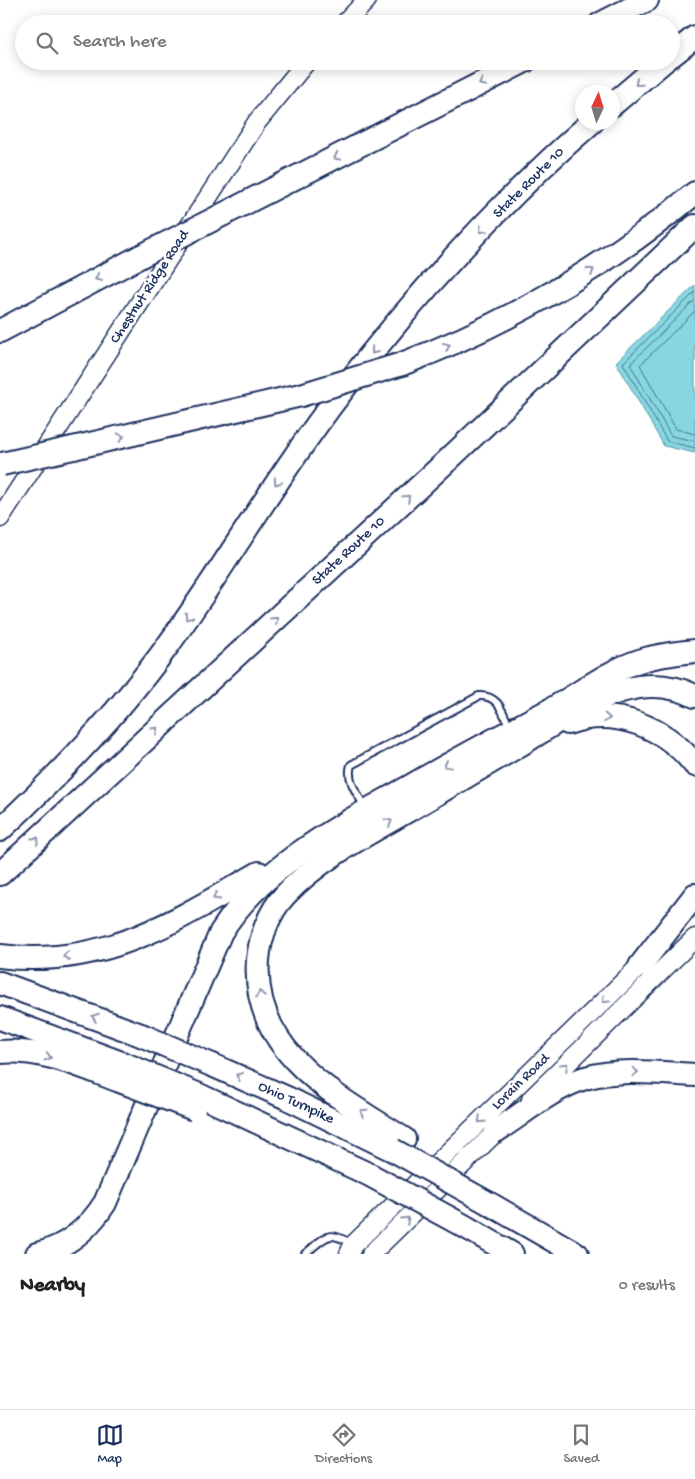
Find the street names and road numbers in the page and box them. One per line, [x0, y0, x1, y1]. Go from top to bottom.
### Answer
street label: State Route 10 [490, 143, 569, 222]
street label: Chestnut Ridge Road [107, 226, 194, 347]
street label: State Route 10 [309, 512, 390, 589]
street label: Lorain Road [488, 1049, 555, 1114]
street label: Ohio Turnpike [255, 1078, 337, 1129]

